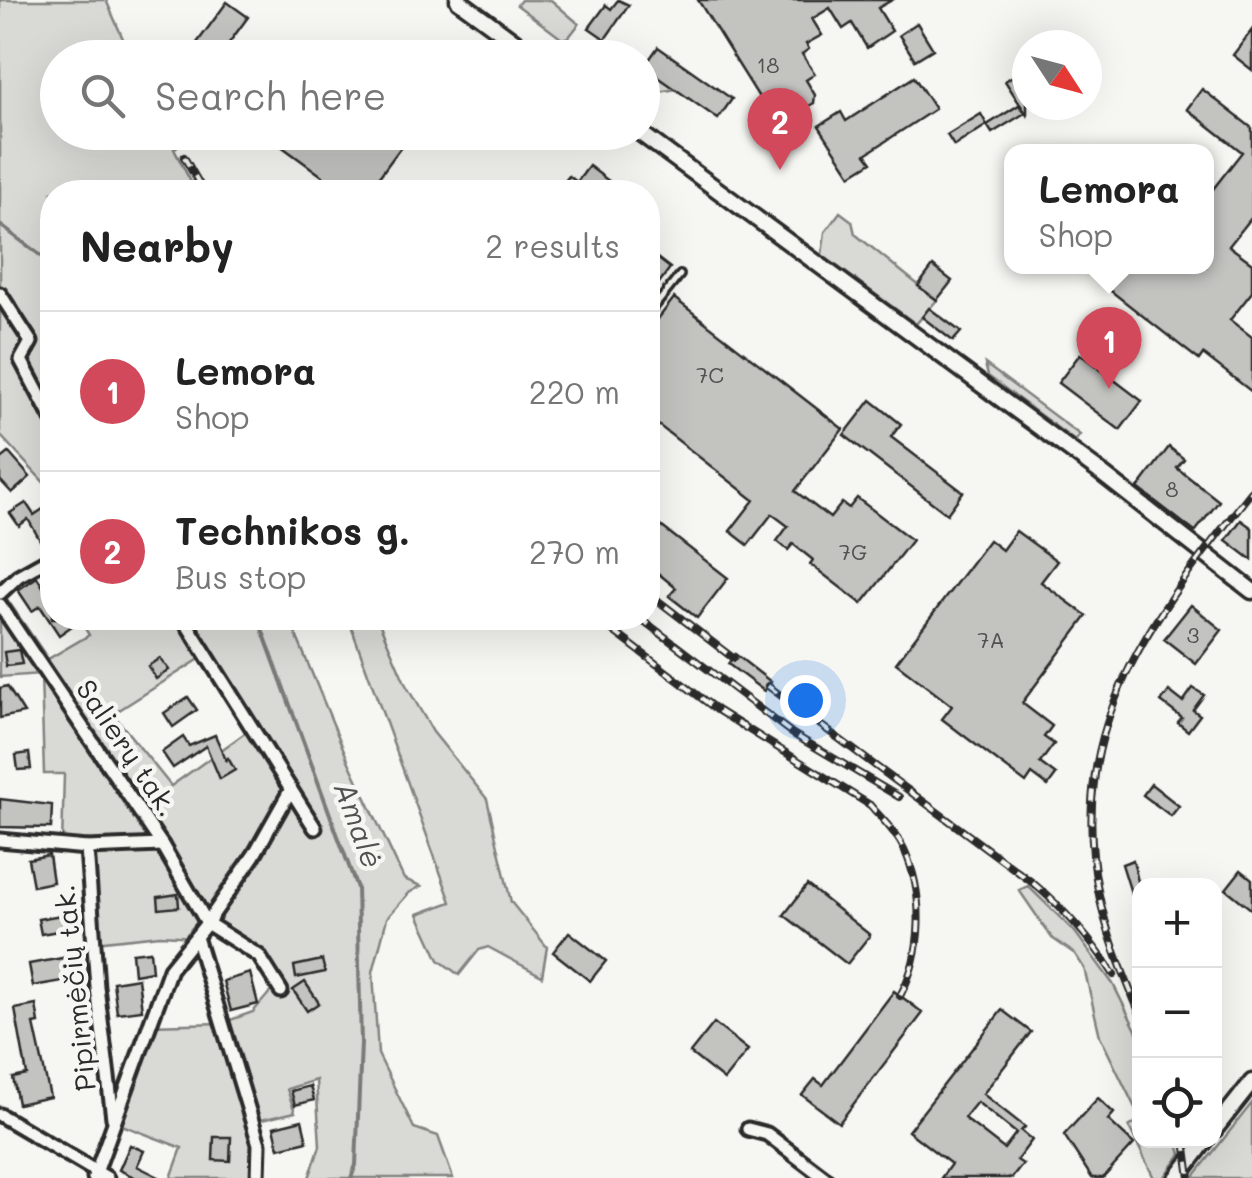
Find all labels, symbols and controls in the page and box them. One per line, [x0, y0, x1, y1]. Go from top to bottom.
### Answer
north arrow [1012, 30, 1102, 120]
search box [40, 40, 660, 150]
house number: 18 [756, 50, 780, 79]
icon: search [75, 68, 130, 123]
text: Search here [155, 70, 386, 120]
pin: 2 [748, 88, 812, 170]
popup [1004, 144, 1214, 274]
text: Lemora [1038, 163, 1180, 213]
text: Shop [1038, 213, 1113, 255]
text: Nearby [80, 218, 234, 273]
text: 2 results [485, 224, 620, 266]
pin: 1 [1076, 306, 1142, 389]
text: Lemora [175, 345, 316, 395]
house number: 7C [696, 360, 724, 389]
text: 1 [105, 370, 120, 412]
text: 220 m [529, 370, 620, 412]
text: Shop [175, 395, 250, 437]
house number: 8 [1165, 474, 1179, 503]
text: Technikos g. [175, 505, 410, 555]
text: 2 [104, 530, 121, 572]
text: 270 m [529, 530, 620, 572]
house number: 7G [839, 537, 867, 566]
text: Bus stop [175, 555, 307, 597]
house number: 3 [1187, 620, 1200, 649]
house number: 7A [977, 625, 1005, 654]
street label: Salierų tak. [69, 672, 187, 823]
your location [780, 675, 831, 726]
water label: Amalė [326, 775, 394, 873]
map controls [1132, 878, 1222, 1148]
button: + [1132, 878, 1222, 968]
street label: Pipirmėčių tak. [45, 883, 103, 1093]
button: − [1132, 968, 1222, 1058]
button: locate [1132, 1058, 1222, 1148]

